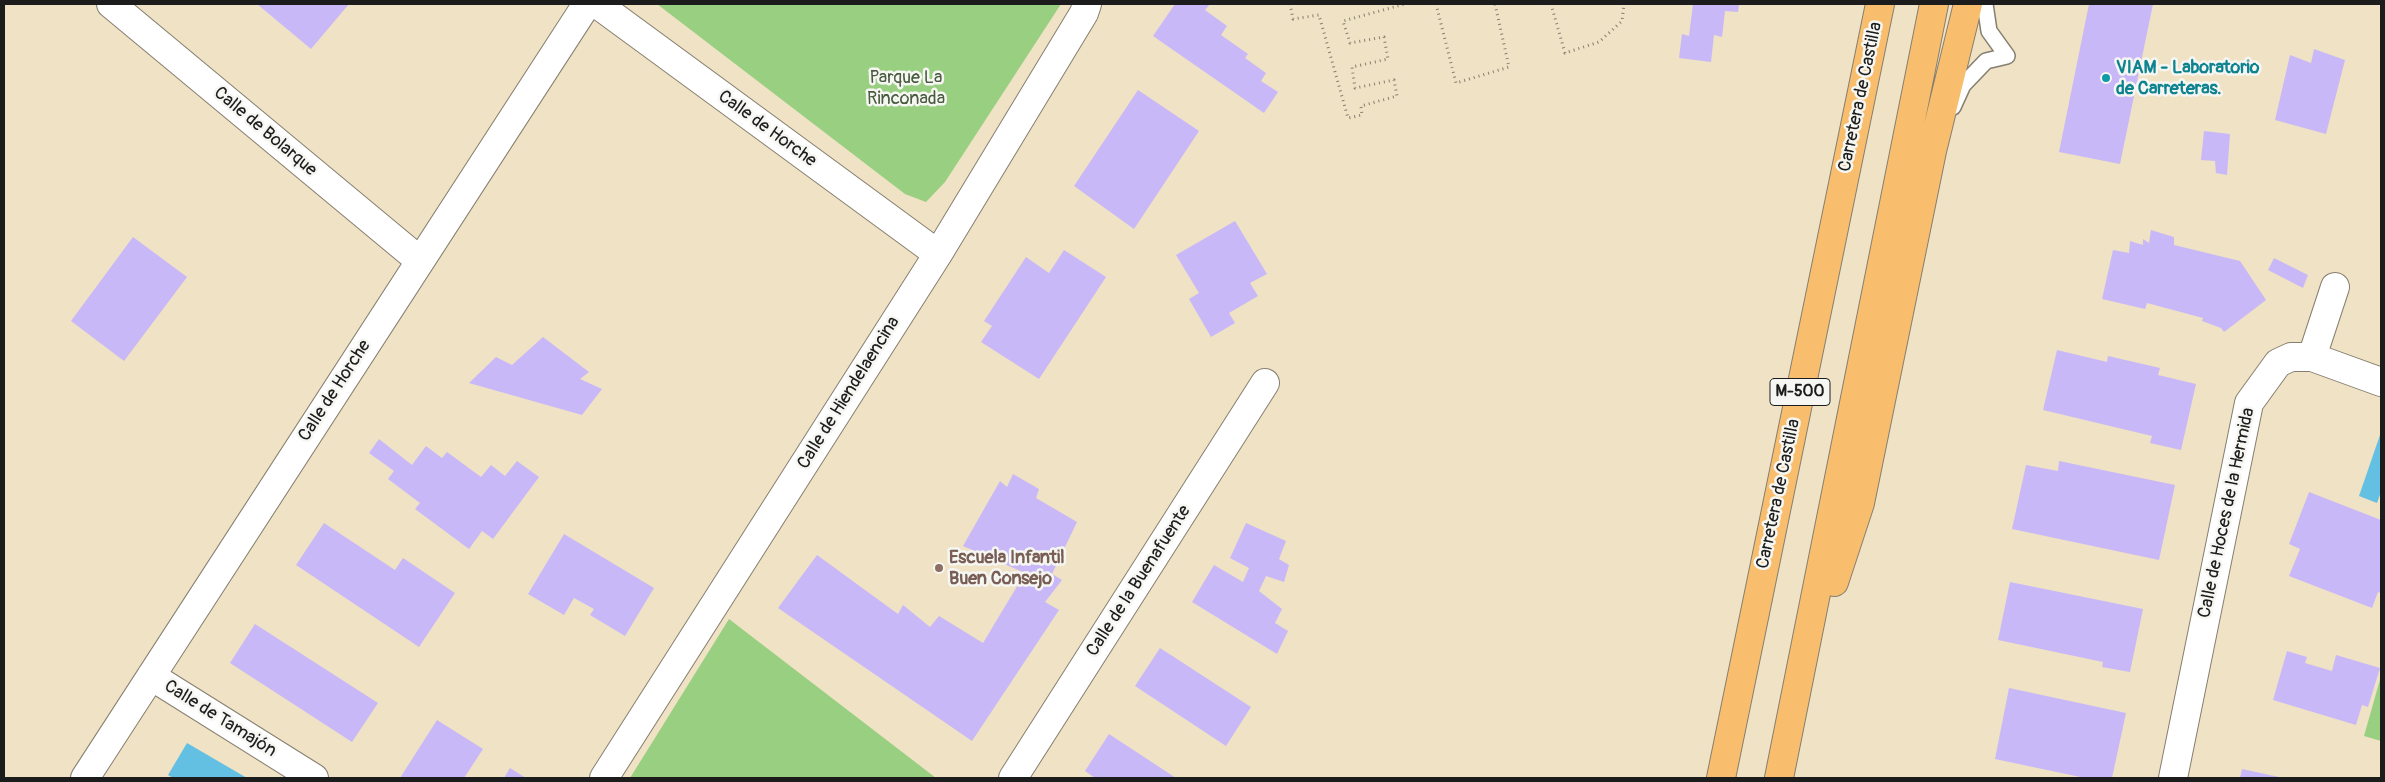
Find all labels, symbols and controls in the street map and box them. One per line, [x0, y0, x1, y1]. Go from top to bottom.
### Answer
street label: Carretera de Castilla [1835, 20, 1887, 174]
place label: VIAM - Laboratorio de Carreteras. [2116, 57, 2259, 100]
park label: Parque La Rinconada [867, 67, 945, 110]
marker: VIAM - Laboratorio de Carreteras. [2100, 72, 2112, 84]
street label: Calle de Bolarque [209, 83, 321, 181]
street label: Calle de Horche [714, 86, 820, 172]
street label: Calle de Hiendelaencina [793, 313, 905, 473]
street label: Calle de Horche [294, 336, 376, 446]
road number: M-500 [1770, 378, 1830, 406]
street label: Calle de Hoces de la Hermida [2194, 406, 2260, 620]
street label: Carretera de Castilla [1753, 417, 1805, 571]
street label: Calle de la Buenafuente [1082, 501, 1196, 661]
place label: Escuela Infantil Buen Consejo [949, 547, 1064, 590]
marker: Escuela Infantil Buen Consejo [933, 562, 945, 574]
street label: Calle de Tamajón [160, 676, 280, 762]

